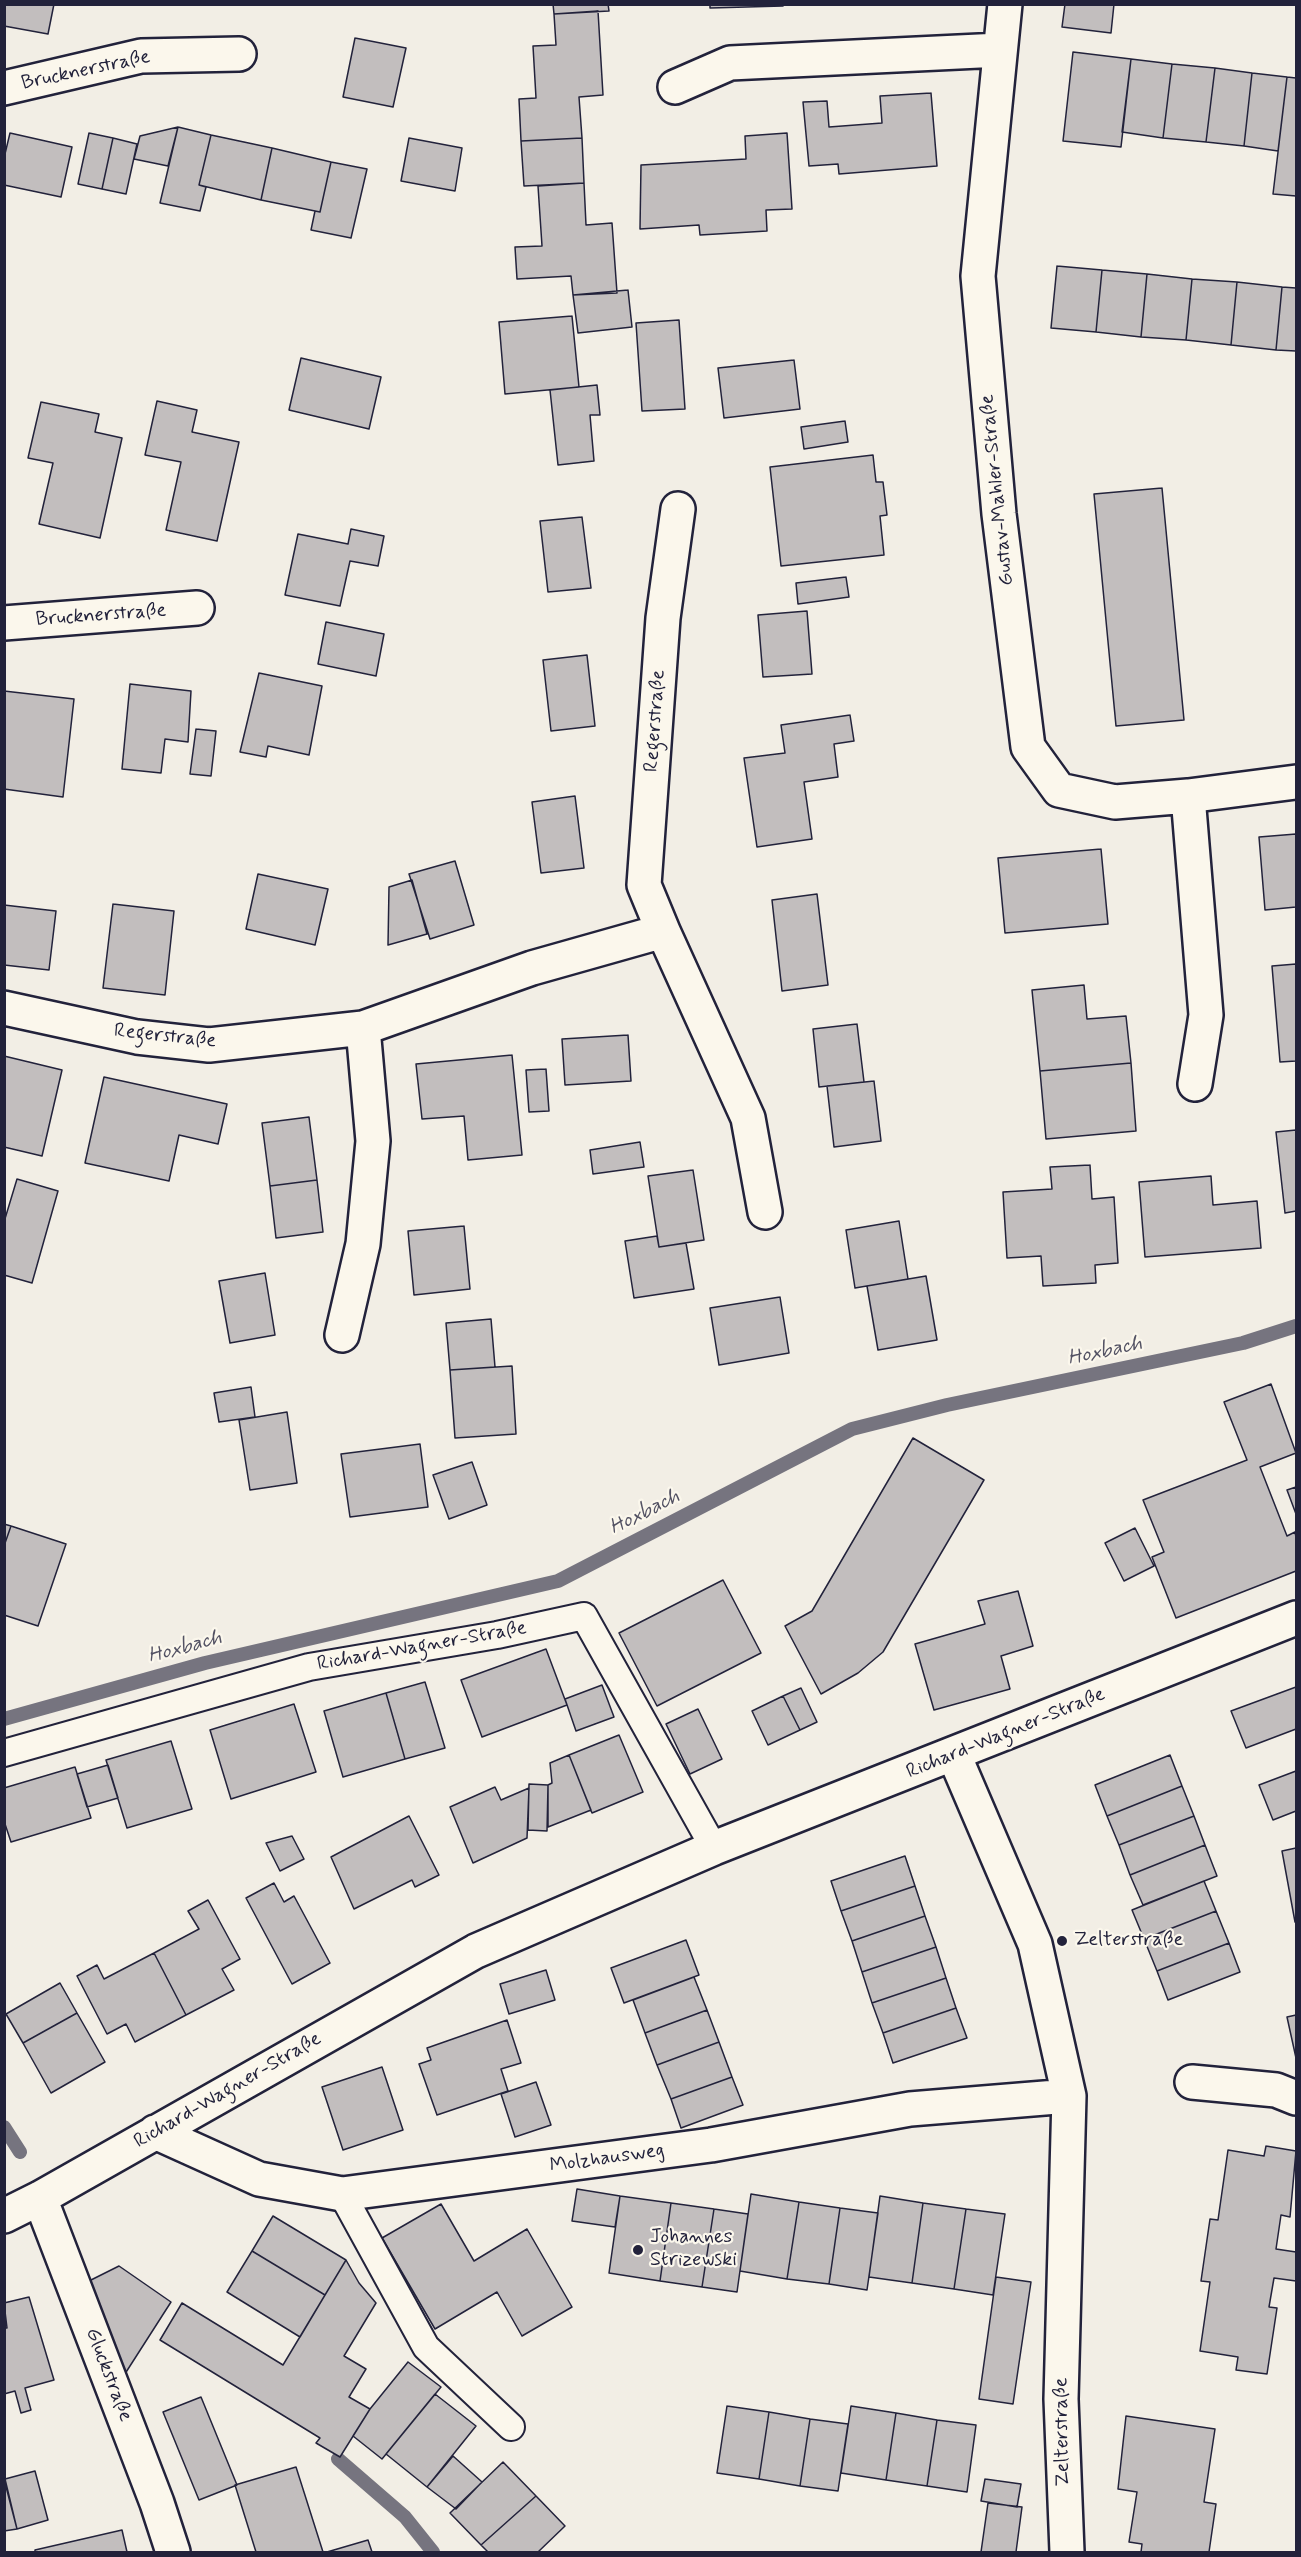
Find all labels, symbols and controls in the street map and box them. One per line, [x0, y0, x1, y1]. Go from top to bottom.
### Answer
street label: Brucknerstraße [19, 46, 153, 96]
street label: Gustav-Mahler-Straße [976, 393, 1020, 587]
street label: Brucknerstraße [35, 599, 167, 633]
street label: Regerstraße [640, 669, 672, 773]
street label: Regerstraße [113, 1020, 217, 1054]
water label: Hoxbach [1065, 1332, 1145, 1372]
water label: Hoxbach [606, 1485, 684, 1541]
street label: Richard-Wagner-Straße [315, 1617, 529, 1677]
water label: Hoxbach [145, 1626, 225, 1670]
street label: Richard-Wagner-Straße [903, 1683, 1109, 1785]
place label: Zelterstraße [1074, 1929, 1183, 1953]
marker: Zelterstraße [1055, 1934, 1069, 1948]
street label: Richard-Wagner-Straße [130, 2028, 326, 2154]
street label: Molzhausweg [548, 2139, 666, 2179]
place label: Johannes Strizewski [650, 2226, 737, 2273]
marker: Johannes Strizewski [631, 2243, 645, 2257]
street label: Gluckstraße [79, 2325, 137, 2425]
street label: Zelterstraße [1050, 2377, 1076, 2487]

